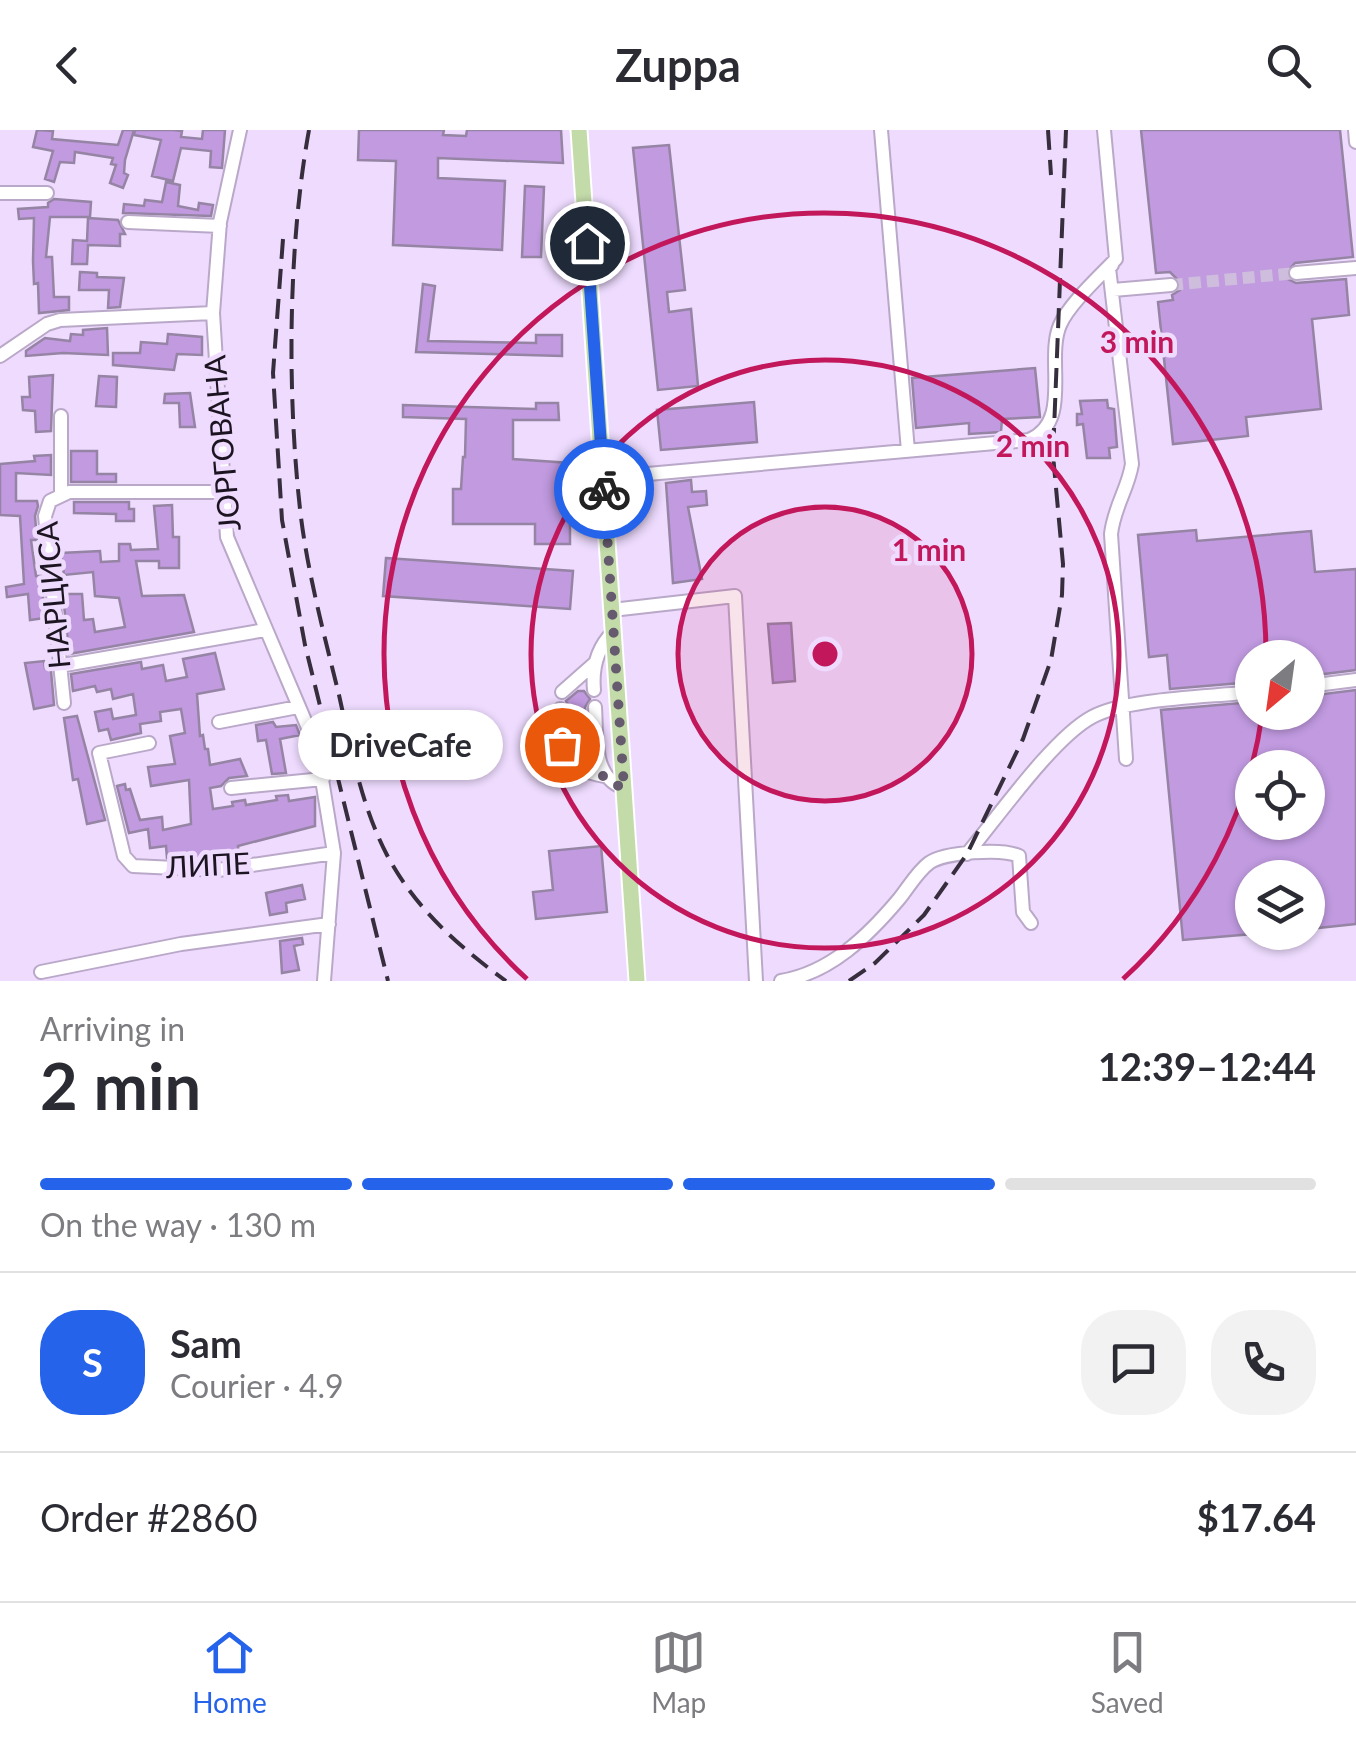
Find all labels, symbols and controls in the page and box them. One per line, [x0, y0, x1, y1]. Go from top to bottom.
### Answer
icon: back [40, 38, 95, 93]
text: Zuppa [615, 38, 741, 92]
icon: search [1261, 38, 1316, 93]
pin [545, 201, 630, 286]
icon: home [560, 216, 615, 271]
text: 3 min [1100, 323, 1174, 359]
street label: ЈОРГОВАНА [195, 353, 247, 533]
text: 2 min [996, 427, 1070, 463]
courier [554, 439, 654, 539]
icon: bike [577, 462, 632, 517]
street label: НАРЦИСА [28, 519, 76, 670]
text: 1 min [892, 531, 966, 567]
centre of rings [807, 636, 843, 672]
north arrow [1235, 640, 1325, 730]
map controls [1235, 640, 1325, 950]
pin [520, 703, 605, 788]
callout: DriveCafe [297, 710, 502, 780]
icon: bag [535, 718, 590, 773]
text: DriveCafe [329, 725, 472, 764]
button: locate [1235, 750, 1325, 840]
street label: ЛИПЕ [164, 844, 251, 884]
button: layers [1235, 860, 1325, 950]
text: Arriving in [40, 1009, 185, 1048]
text: 12:39–12:44 [1098, 1043, 1316, 1089]
text: 2 min [40, 1046, 201, 1124]
text: On the way · 130 m [40, 1205, 316, 1244]
button: chat [1081, 1310, 1186, 1415]
button: phone [1211, 1310, 1316, 1415]
text: Sam [170, 1320, 242, 1366]
text: S [82, 1339, 103, 1385]
text: Courier · 4.9 [170, 1366, 344, 1405]
text: Order #2860 [40, 1494, 257, 1540]
text: $17.64 [1197, 1494, 1316, 1540]
tab: Home [192, 1625, 267, 1719]
tab: Map [651, 1625, 706, 1719]
tab: Saved [1091, 1625, 1164, 1719]

